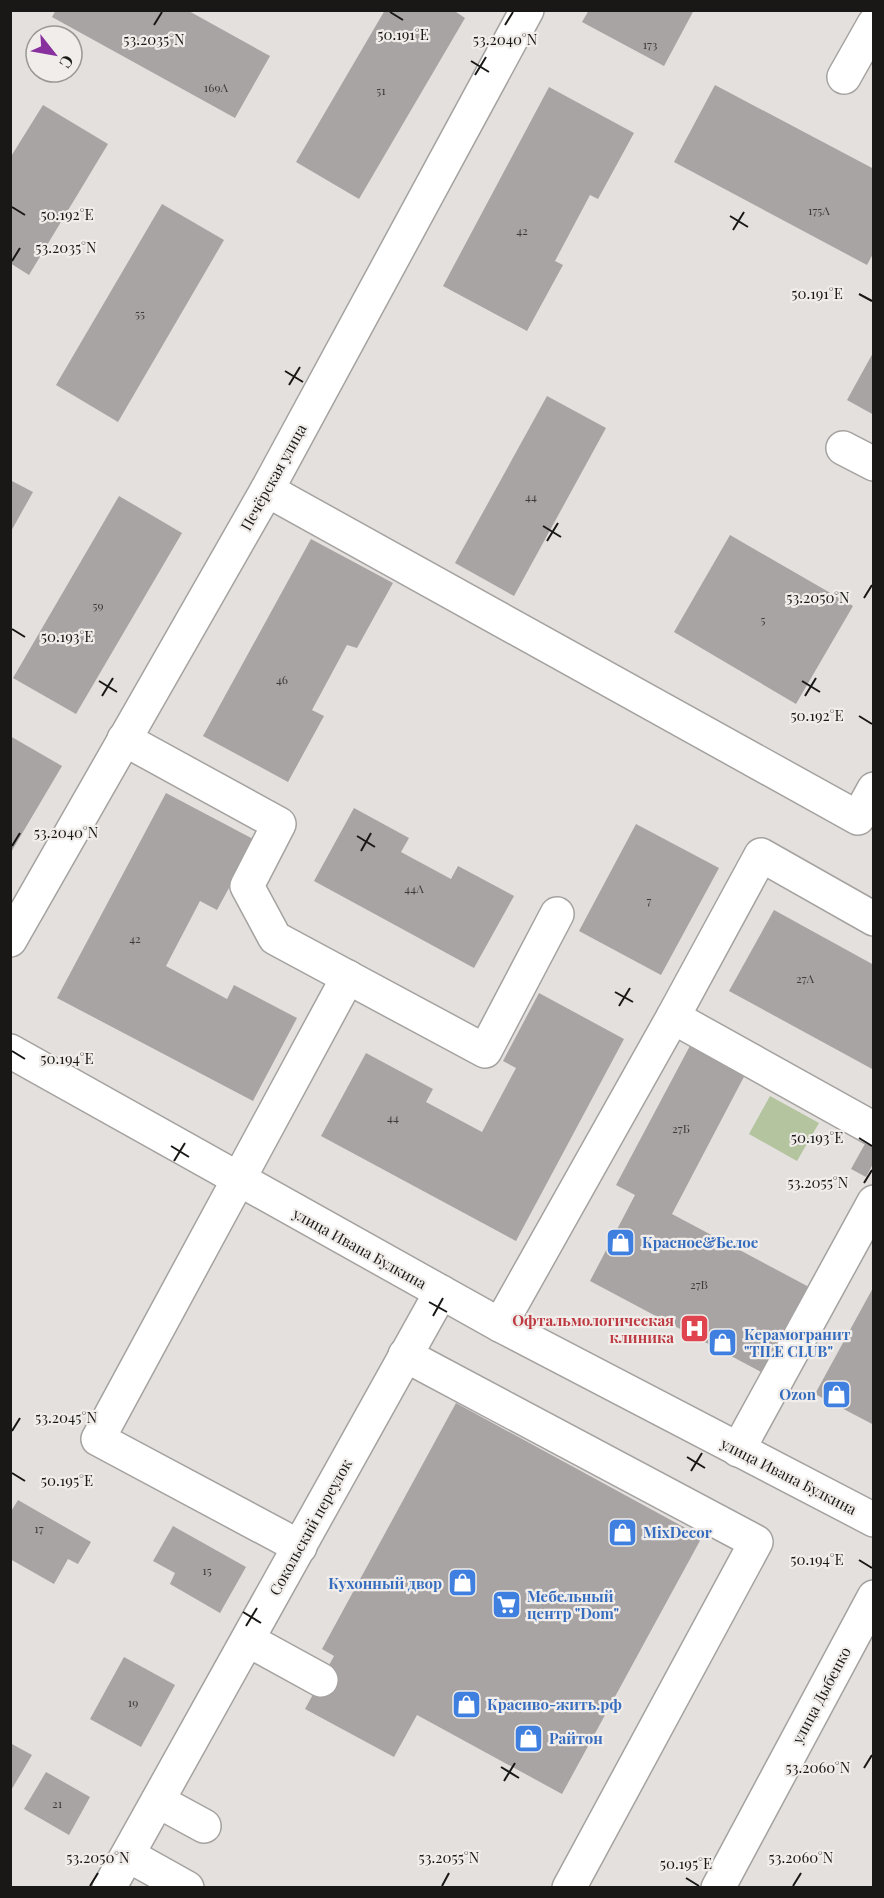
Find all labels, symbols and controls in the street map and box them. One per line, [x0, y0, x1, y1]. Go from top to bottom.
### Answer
north arrow [24, 24, 84, 84]
text: 50.191°E [377, 24, 429, 44]
text: 53.2035°N [123, 29, 185, 49]
text: 53.2040°N [473, 29, 538, 49]
house number: 173 [643, 36, 657, 52]
text: С [55, 52, 79, 72]
house number: 169А [204, 79, 229, 95]
house number: 51 [376, 82, 386, 98]
house number: 175А [808, 202, 830, 218]
text: 50.192°E [40, 204, 94, 224]
house number: 42 [516, 222, 528, 238]
text: 53.2035°N [35, 237, 97, 257]
text: 50.191°E [791, 283, 843, 303]
house number: 55 [135, 305, 145, 321]
street label: Печёрская улица [235, 420, 311, 534]
house number: 44 [525, 488, 537, 504]
text: 53.2050°N [786, 587, 850, 607]
house number: 59 [92, 597, 104, 613]
house number: 5 [761, 611, 766, 627]
text: 50.193°E [41, 626, 93, 646]
house number: 46 [276, 671, 288, 687]
text: 50.192°E [790, 705, 844, 725]
text: 53.2040°N [34, 822, 99, 842]
house number: 44А [404, 880, 424, 896]
house number: 7 [647, 892, 652, 908]
house number: 42 [129, 930, 141, 946]
house number: 27А [796, 970, 815, 986]
text: 50.194°E [40, 1048, 94, 1068]
house number: 44 [387, 1109, 399, 1125]
house number: 27Б [672, 1120, 690, 1136]
text: 50.193°E [791, 1127, 843, 1147]
text: 53.2055°N [788, 1172, 849, 1192]
street label: улица Ивана Булкина [289, 1202, 431, 1293]
shop icon: Красное&Белое [605, 1226, 637, 1258]
place label: Красное&Белое [642, 1232, 759, 1252]
house number: 27В [690, 1276, 708, 1292]
place label: Офтальмологическая клиника [512, 1310, 674, 1347]
hospital icon: Офтальмологическая клиника [679, 1313, 711, 1345]
place label: Керамогранит "TILE CLUB" [744, 1324, 851, 1361]
shop icon: Керамогранит "TILE CLUB" [707, 1327, 739, 1359]
shop icon: Ozon [821, 1378, 853, 1410]
place label: Ozon [779, 1384, 817, 1404]
text: 53.2045°N [35, 1407, 97, 1427]
street label: улица Ивана Булкина [717, 1433, 861, 1519]
street label: Сокольский переулок [264, 1455, 356, 1599]
text: 50.195°E [41, 1470, 93, 1490]
shop icon: MixDecor [606, 1516, 638, 1548]
house number: 17 [34, 1520, 44, 1536]
place label: MixDecor [643, 1522, 712, 1542]
text: 50.194°E [790, 1549, 844, 1569]
house number: 15 [202, 1562, 212, 1578]
shop icon: Кухонный двор [447, 1567, 479, 1599]
place label: Кухонный двор [328, 1573, 442, 1593]
place label: Мебельный центр "Dom" [527, 1586, 619, 1623]
supermarket icon: Мебельный центр "Dom" [490, 1589, 522, 1621]
street label: улица Дыбенко [787, 1643, 855, 1748]
shop icon: Красиво-жить.рф [450, 1688, 482, 1720]
house number: 19 [128, 1694, 138, 1710]
place label: Красиво-жить.рф [487, 1694, 622, 1714]
shop icon: Райтон [512, 1722, 544, 1754]
place label: Райтон [549, 1728, 603, 1748]
text: 53.2060°N [786, 1757, 851, 1777]
house number: 21 [52, 1795, 63, 1811]
text: 53.2050°N [66, 1847, 130, 1867]
text: 53.2055°N [419, 1847, 480, 1867]
text: 53.2060°N [769, 1847, 834, 1867]
text: 50.195°E [660, 1853, 712, 1873]

